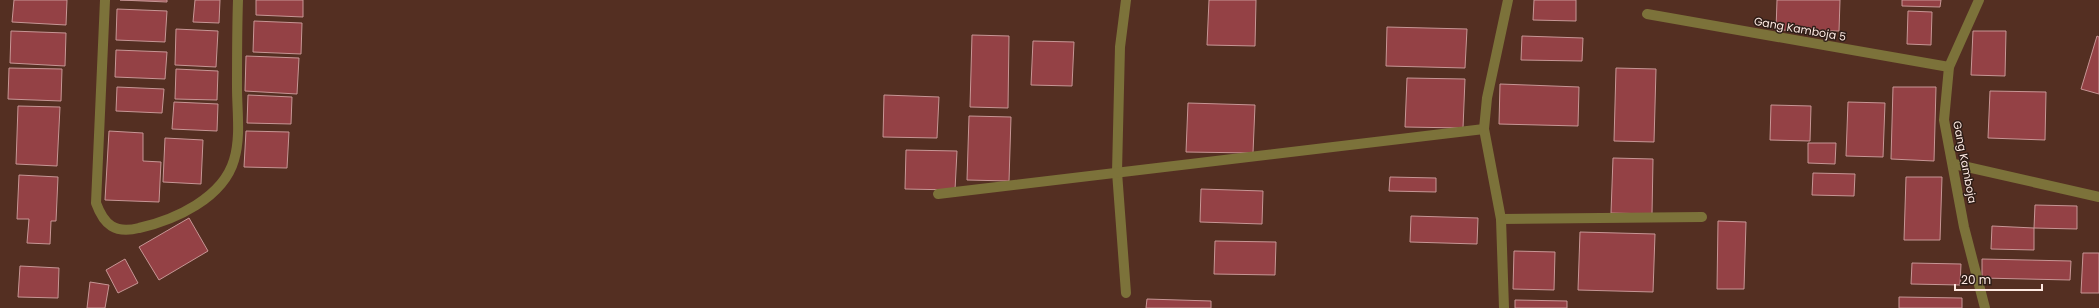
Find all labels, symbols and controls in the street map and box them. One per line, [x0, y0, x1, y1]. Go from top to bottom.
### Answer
street label: Gang Kamboja 5 [1753, 13, 1847, 45]
street label: Gang Kamboja [1949, 120, 1981, 204]
scale bar [1955, 266, 2042, 292]
text: 20 m [1961, 271, 1991, 288]

